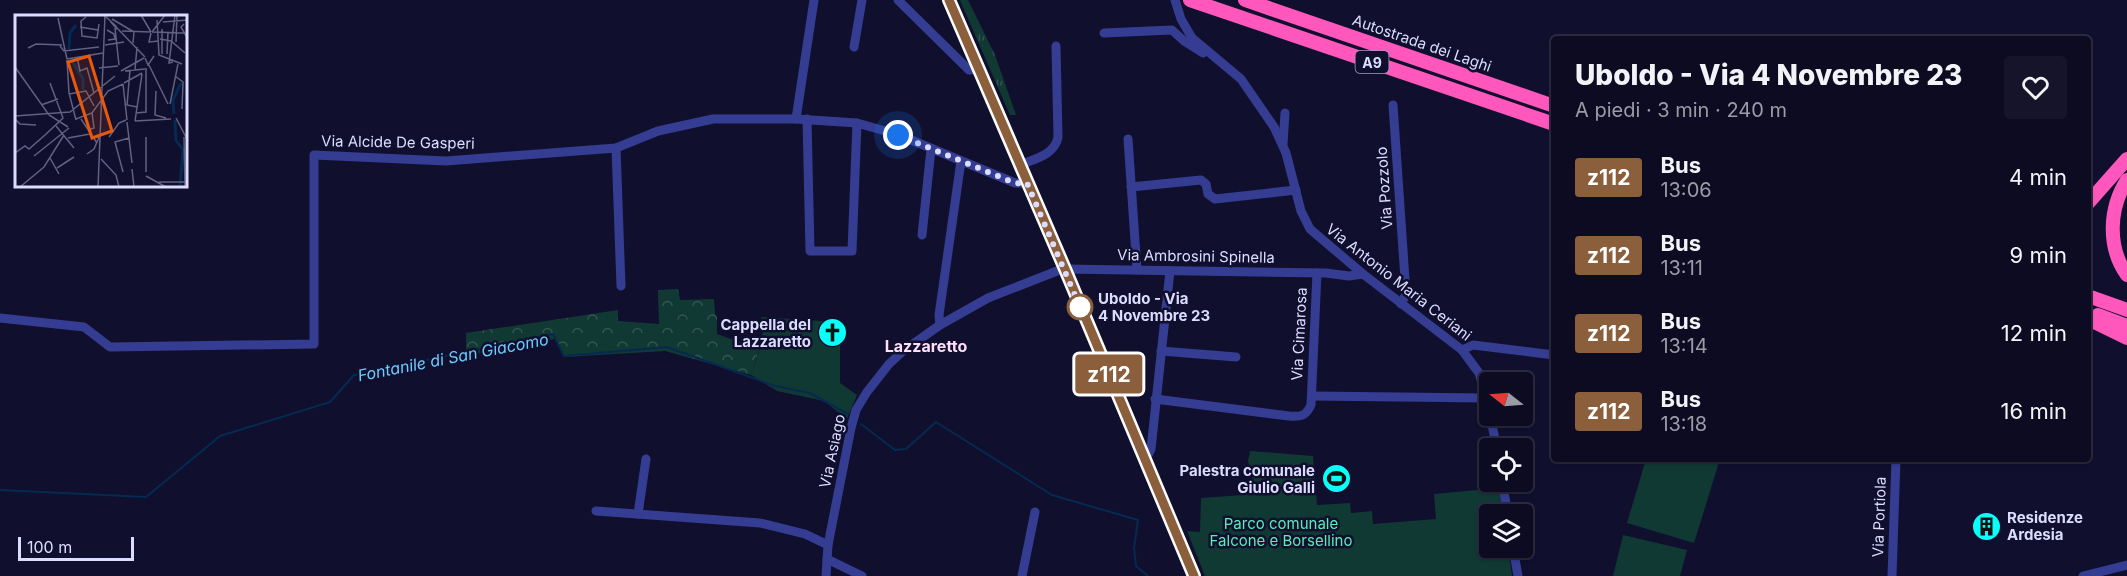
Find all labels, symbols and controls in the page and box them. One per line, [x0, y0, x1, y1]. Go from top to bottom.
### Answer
street label: Autostrada dei Laghi [1350, 10, 1494, 76]
inset map [15, 15, 188, 188]
road number: A9 [1356, 51, 1388, 73]
button: heart [2004, 56, 2067, 119]
text: Uboldo - Via 4 Novembre 23 [1575, 58, 1962, 92]
text: A piedi · 3 min · 240 m [1575, 98, 1787, 122]
your location [883, 120, 913, 150]
street label: Via Alcide De Gasperi [321, 131, 475, 153]
street label: Via Pozzolo [1372, 146, 1396, 230]
text: Bus [1660, 152, 1701, 178]
text: 4 min [2009, 164, 2067, 190]
text: z112 [1587, 165, 1630, 190]
text: 13:06 [1660, 178, 1712, 202]
street label: Via Antonio Maria Ceriani [1322, 219, 1476, 345]
text: Bus [1660, 230, 1701, 256]
text: 9 min [2010, 242, 2067, 268]
text: z112 [1587, 243, 1630, 268]
street label: Via Ambrosini Spinella [1117, 245, 1275, 267]
text: 13:11 [1660, 256, 1703, 280]
street label: Via Cimarosa [1287, 287, 1311, 381]
place label: Uboldo - Via 4 Novembre 23 [1098, 289, 1210, 325]
marker: Uboldo - Via 4 Novembre 23 [1067, 294, 1093, 320]
text: Bus [1660, 308, 1701, 334]
place label: Cappella del Lazzaretto [721, 315, 811, 351]
church icon: Cappella del Lazzaretto [816, 317, 848, 349]
text: 12 min [2001, 320, 2067, 346]
text: z112 [1587, 321, 1630, 346]
water label: Fontanile di San Giacomo [356, 329, 550, 385]
text: 13:14 [1660, 334, 1708, 358]
district label: Lazzaretto [885, 336, 967, 356]
line badge: z112 [1067, 354, 1151, 394]
text: z112 [1087, 362, 1131, 387]
north arrow [1479, 372, 1533, 426]
map controls [1479, 372, 1533, 558]
text: Bus [1660, 386, 1701, 412]
text: 16 min [2001, 398, 2067, 424]
text: z112 [1587, 399, 1630, 424]
street label: Via Asiago [815, 412, 849, 490]
text: 13:18 [1660, 412, 1707, 436]
button: locate [1479, 438, 1533, 492]
place label: Palestra comunale Giulio Galli [1180, 461, 1315, 497]
sports icon: Palestra comunale Giulio Galli [1320, 463, 1352, 495]
street label: Via Portiola [1868, 476, 1890, 558]
button: layers [1479, 504, 1533, 558]
place label: Residenze Ardesia [2007, 508, 2083, 544]
building icon: Residenze Ardesia [1970, 510, 2002, 542]
park label: Parco comunale Falcone e Borsellino [1210, 514, 1352, 550]
scale bar [18, 534, 134, 562]
text: 100 m [27, 537, 72, 557]

